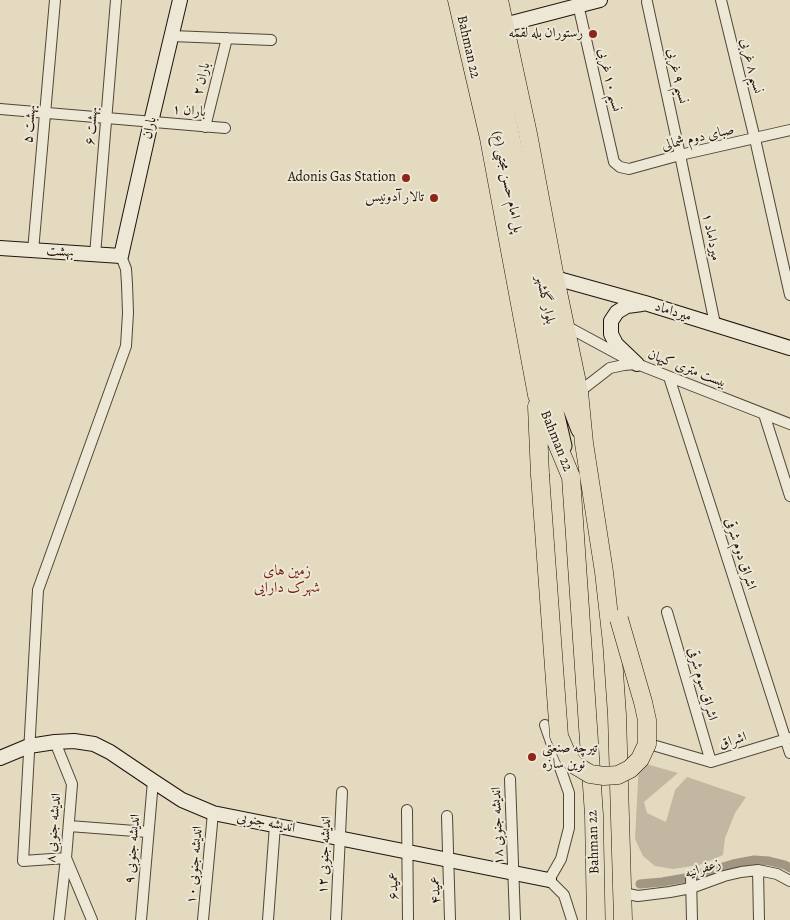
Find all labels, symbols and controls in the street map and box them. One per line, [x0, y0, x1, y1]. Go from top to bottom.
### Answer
street label: Bahman 22 [453, 14, 483, 80]
place label: رستوران بله لقمه [509, 26, 583, 42]
marker: رستوران بله لقمه [587, 28, 599, 40]
street label: نسیم ۸ غربی [736, 37, 766, 95]
street label: نسیم ۱۰ غربی [594, 47, 624, 113]
street label: نسیم ۹ غربی [663, 47, 691, 105]
street label: باران ۲ [190, 61, 214, 97]
street label: باران ۱ [172, 101, 206, 121]
street label: بهشت ۵ [20, 104, 40, 144]
street label: بهشت ۶ [82, 106, 102, 146]
street label: باران [139, 115, 161, 141]
street label: صبای دوم شمالی [660, 122, 736, 154]
street label: پل امام حسن مجتبی (ع) [488, 129, 526, 235]
place label: Adonis Gas Station [288, 170, 396, 186]
marker: Adonis Gas Station [400, 172, 412, 184]
place label: تالار آدونیس [365, 190, 424, 206]
marker: تالار آدونیس [428, 192, 440, 204]
street label: میرداماد ۱ [698, 212, 724, 262]
street label: بهشت [46, 243, 74, 261]
street label: بلوار گلشهر [532, 274, 558, 326]
street label: میرداماد [653, 298, 693, 326]
street label: بیست متری کیهان [645, 346, 729, 392]
street label: Bahman 22 [536, 408, 576, 474]
street label: اشراق دوم شرقی [720, 516, 760, 592]
district label: زمین های شهرک دارایی [254, 562, 320, 597]
street label: اشراق سوم شرقی [684, 645, 720, 723]
street label: اشراق [717, 729, 749, 753]
place label: تیرچه صنعتی نوین سازه [542, 741, 597, 774]
marker: تیرچه صنعتی نوین سازه [526, 751, 538, 763]
street label: اندیشه جنوبی ۱۸ [488, 787, 508, 865]
street label: اندیشه جنوبی ۸ [43, 792, 65, 864]
street label: اندیشه جنوبی [235, 809, 297, 837]
street label: Bahman 22 [584, 810, 604, 874]
street label: اندیشه جنوبی ۹ [122, 813, 144, 885]
street label: اندیشه جنوبی ۱۲ [315, 816, 335, 894]
street label: اندیشه جنوبی ۱۰ [183, 825, 207, 905]
street label: زعفرانیه [683, 856, 723, 882]
street label: عمید۶ [385, 872, 403, 900]
street label: عمید۴ [427, 876, 445, 904]

